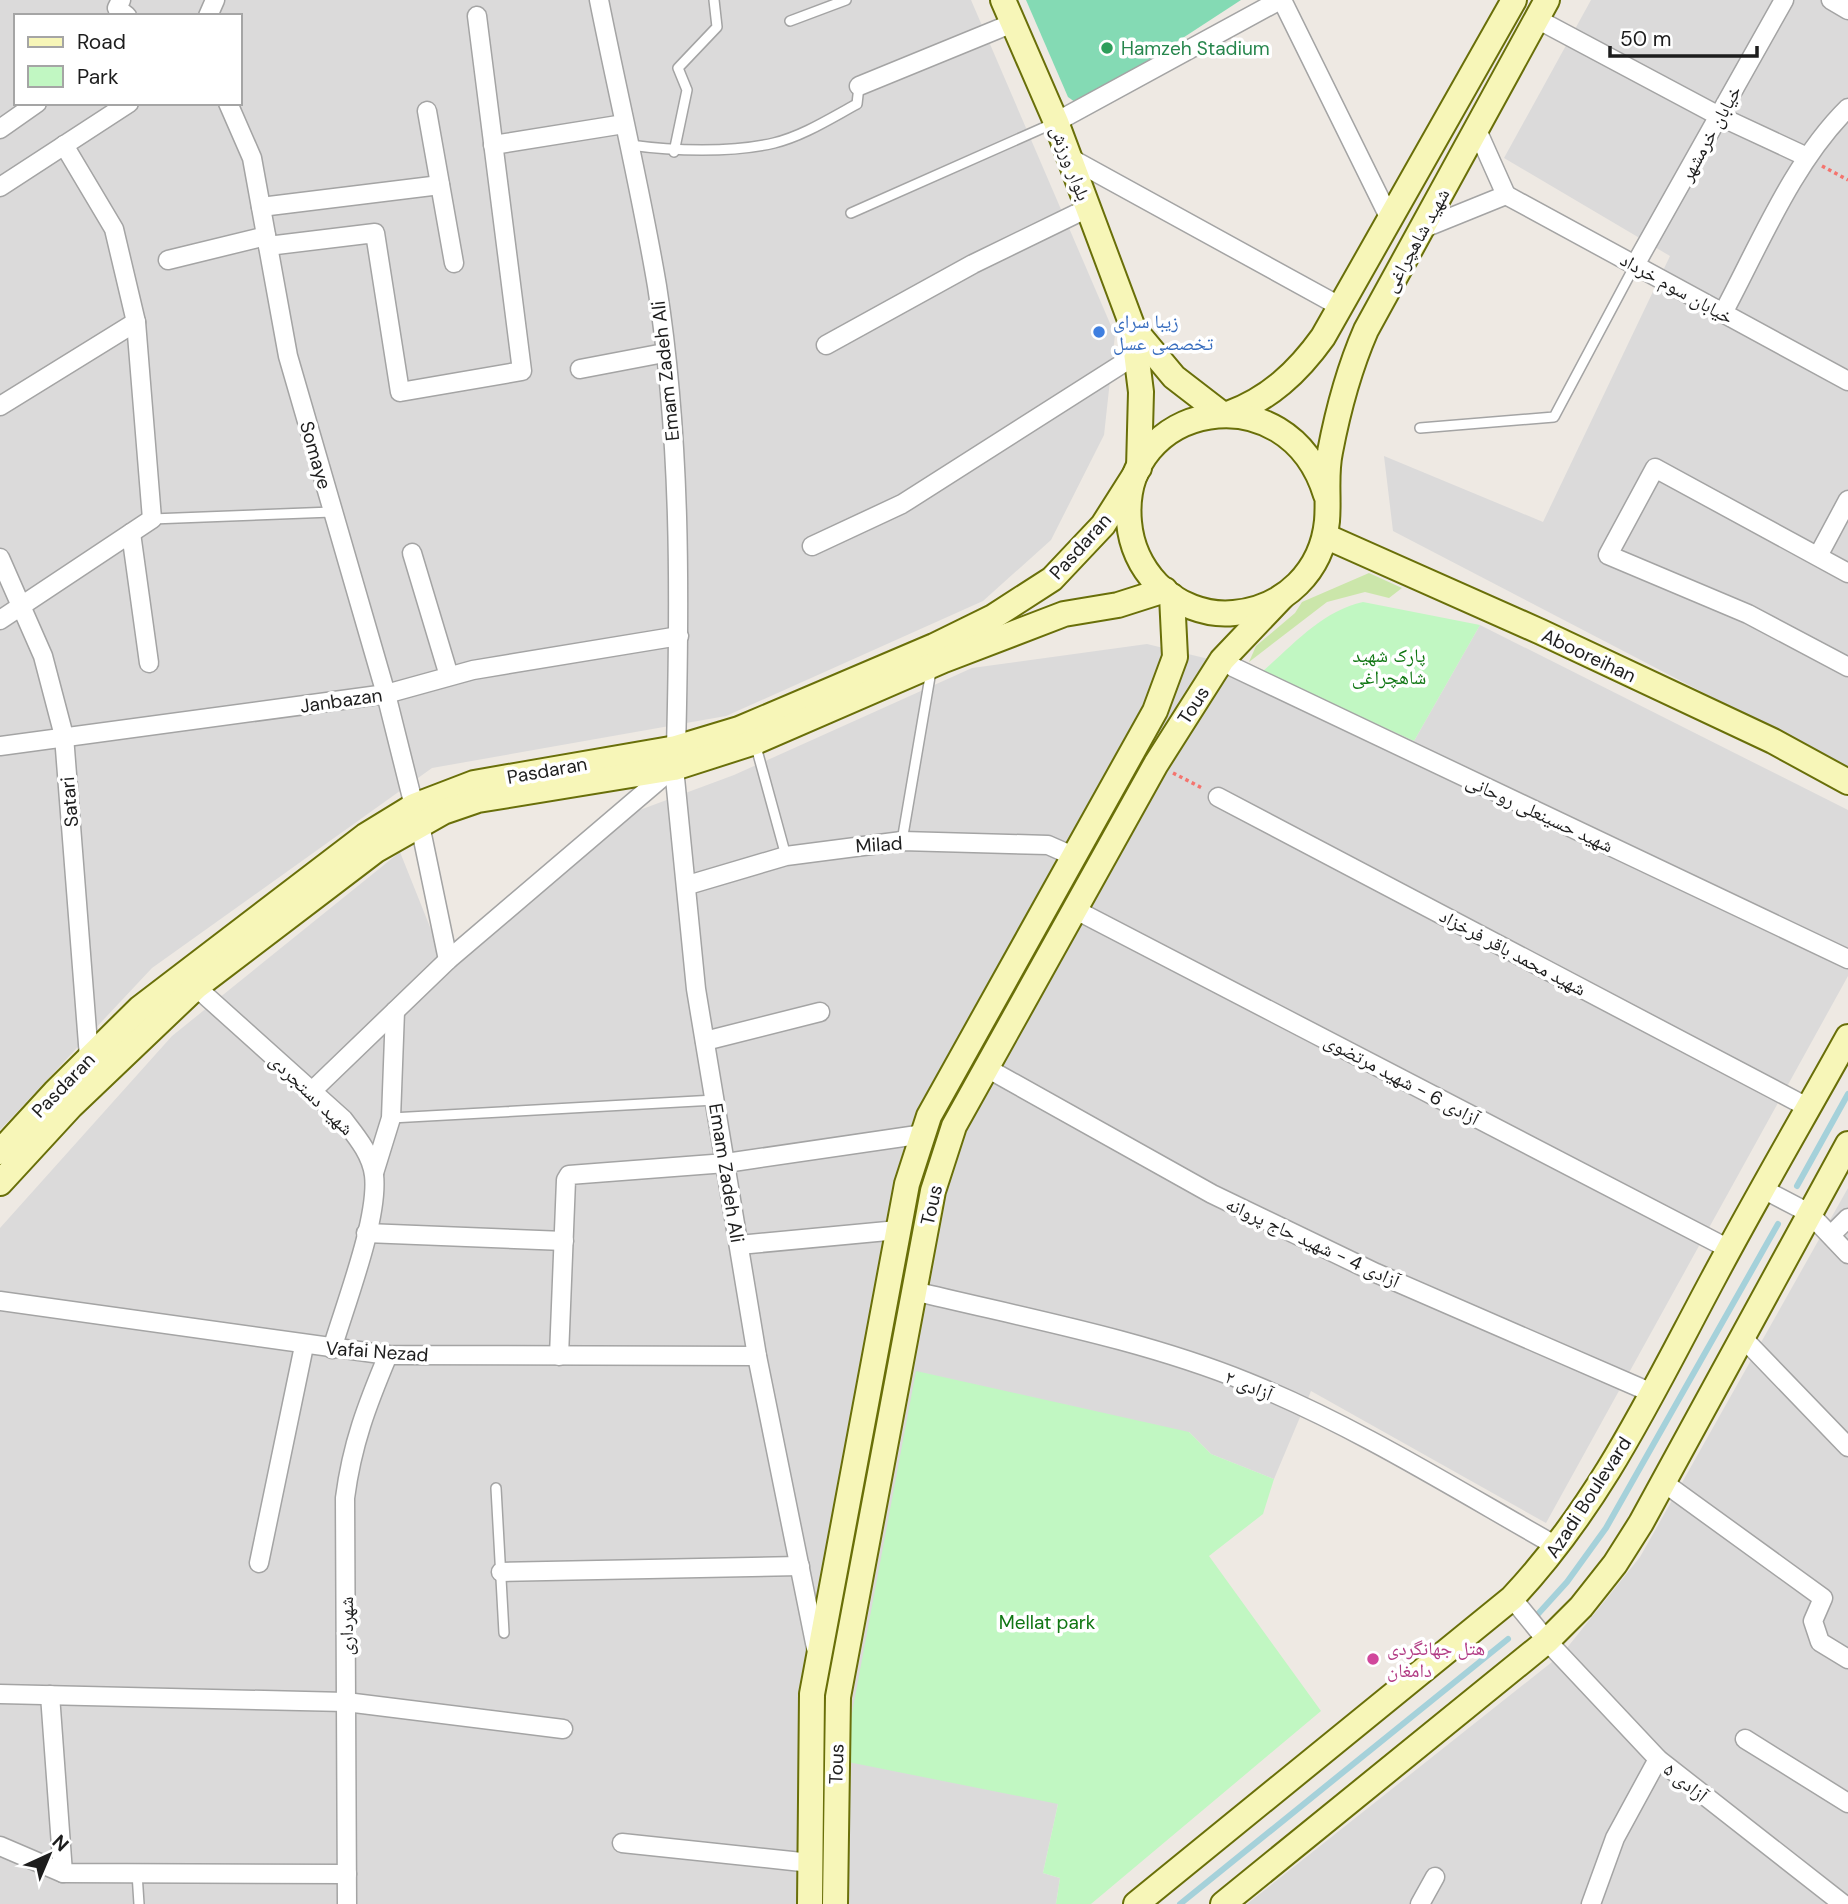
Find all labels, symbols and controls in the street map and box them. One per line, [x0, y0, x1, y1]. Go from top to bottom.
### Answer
legend [14, 14, 242, 105]
scale bar [1610, 14, 1757, 58]
text: 50 m [1620, 25, 1671, 53]
text: Road [77, 28, 126, 56]
place label: Hamzeh Stadium [1121, 36, 1270, 61]
marker: Hamzeh Stadium [1099, 40, 1115, 56]
text: Park [77, 63, 119, 91]
street label: خیابان خرمشهر [1673, 81, 1747, 186]
street label: بلوار ورزش [1045, 122, 1096, 204]
street label: شهید شاهچراغی [1378, 184, 1455, 297]
street label: خیابان سوم خرداد [1615, 247, 1738, 331]
street label: Emam Zadeh Ali [646, 300, 685, 442]
place label: زیبا سرای تخصصی عسل [1113, 309, 1214, 356]
marker: زیبا سرای تخصصی عسل [1091, 324, 1107, 340]
street label: Somaye [294, 418, 337, 492]
street label: Pasdaran [1044, 508, 1117, 585]
street label: Abooreihan [1538, 623, 1640, 688]
park label: پارک شهید شاهچراغی [1352, 643, 1426, 690]
street label: Tous [1172, 681, 1215, 729]
street label: Janbazan [298, 682, 384, 719]
street label: Pasdaran [505, 751, 589, 790]
street label: شهید حسینعلی روحانی [1462, 768, 1617, 859]
street label: Satari [55, 776, 84, 828]
street label: Milad [855, 830, 903, 859]
street label: شهید محمد باقر فرخزاد [1435, 903, 1590, 1002]
street label: آزادی 6 - شهید مرتضوی [1320, 1028, 1485, 1131]
street label: Pasdaran [26, 1048, 100, 1123]
street label: شهید دستجردی [264, 1048, 359, 1141]
street label: Emam Zadeh Ali [703, 1102, 750, 1245]
street label: Tous [915, 1182, 948, 1228]
street label: آزادی 4 - شهید حاج پروانه [1222, 1191, 1405, 1294]
street label: Vafai Nezad [325, 1335, 429, 1368]
street label: آزادی ۲ [1221, 1364, 1278, 1407]
street label: Azadi Boulevard [1540, 1432, 1637, 1563]
street label: شهرداری [334, 1597, 359, 1655]
park label: Mellat park [999, 1610, 1096, 1635]
place label: هتل جهانگردى دامغان [1387, 1636, 1485, 1683]
marker: هتل جهانگردى دامغان [1365, 1651, 1381, 1667]
street label: Tous [823, 1743, 850, 1785]
street label: آزادی ۵ [1659, 1757, 1714, 1808]
north arrow [14, 1820, 84, 1890]
text: N [47, 1829, 74, 1857]

